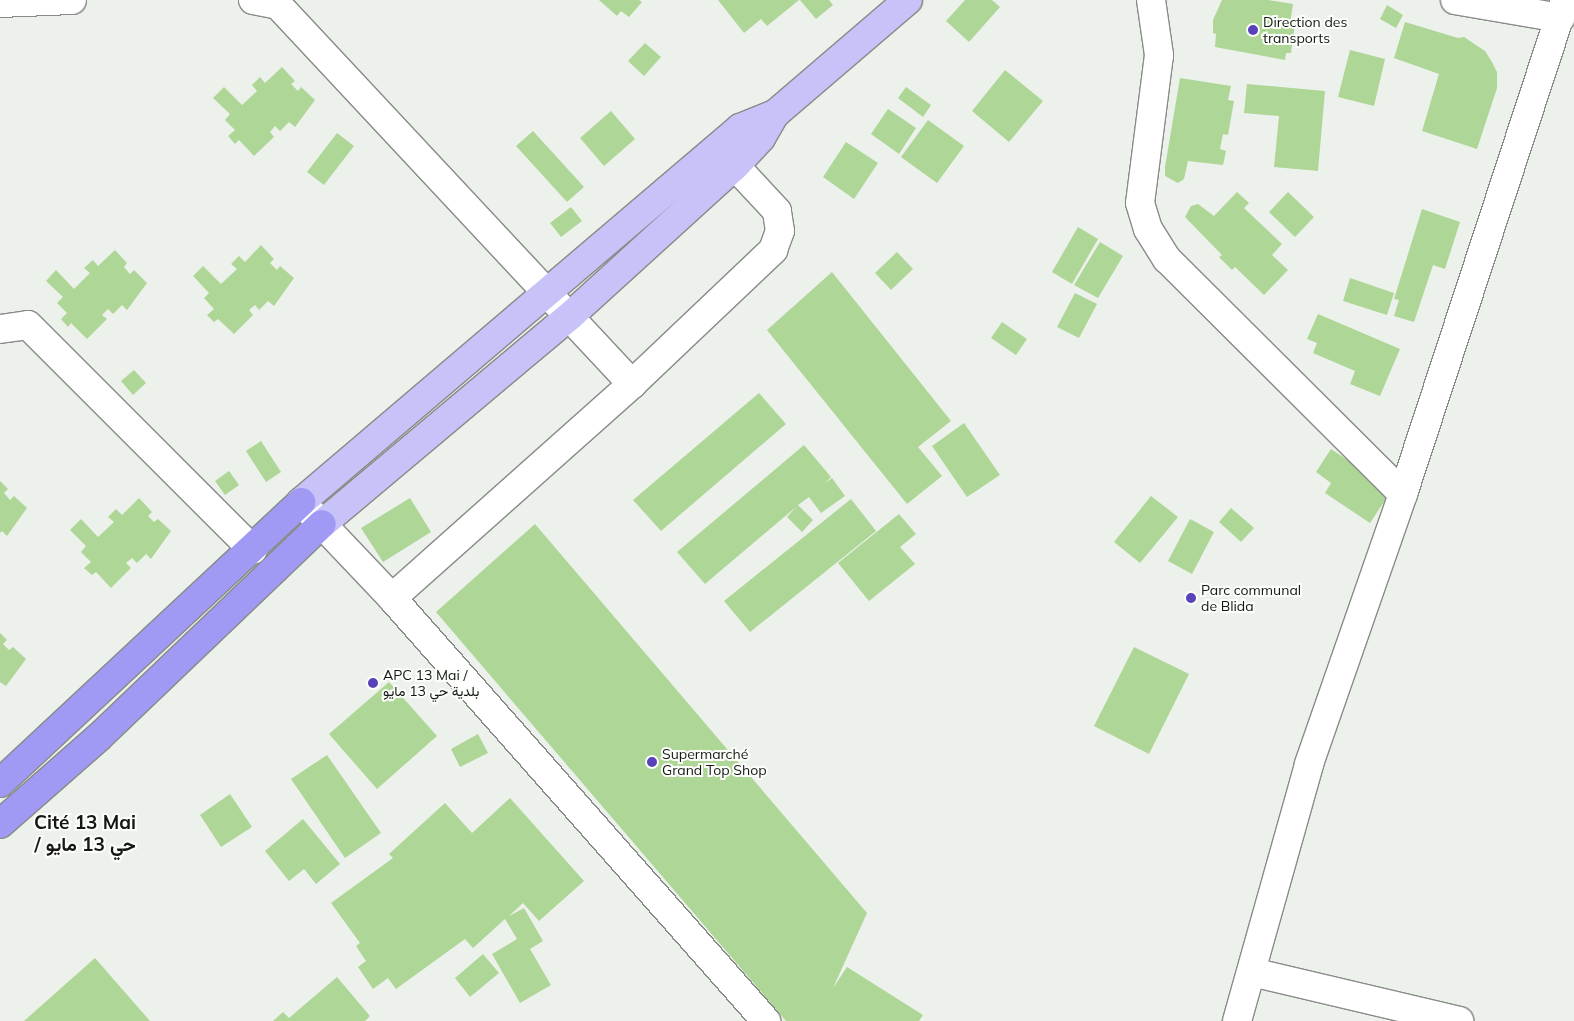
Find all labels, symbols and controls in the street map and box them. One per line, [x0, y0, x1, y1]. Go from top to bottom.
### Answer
place label: Direction des transports [1263, 14, 1347, 46]
marker: Direction des transports [1247, 24, 1259, 36]
place label: Parc communal de Blida [1201, 582, 1301, 614]
marker: Parc communal de Blida [1185, 592, 1197, 604]
place label: APC 13 Mai / بلدية حي 13 مايو [383, 667, 479, 700]
marker: APC 13 Mai / بلدية حي 13 مايو [367, 677, 379, 689]
place label: Supermarché Grand Top Shop [662, 746, 767, 779]
marker: Supermarché Grand Top Shop [646, 756, 658, 768]
district label: Cité 13 Mai / حي 13 مايو [34, 812, 136, 856]

